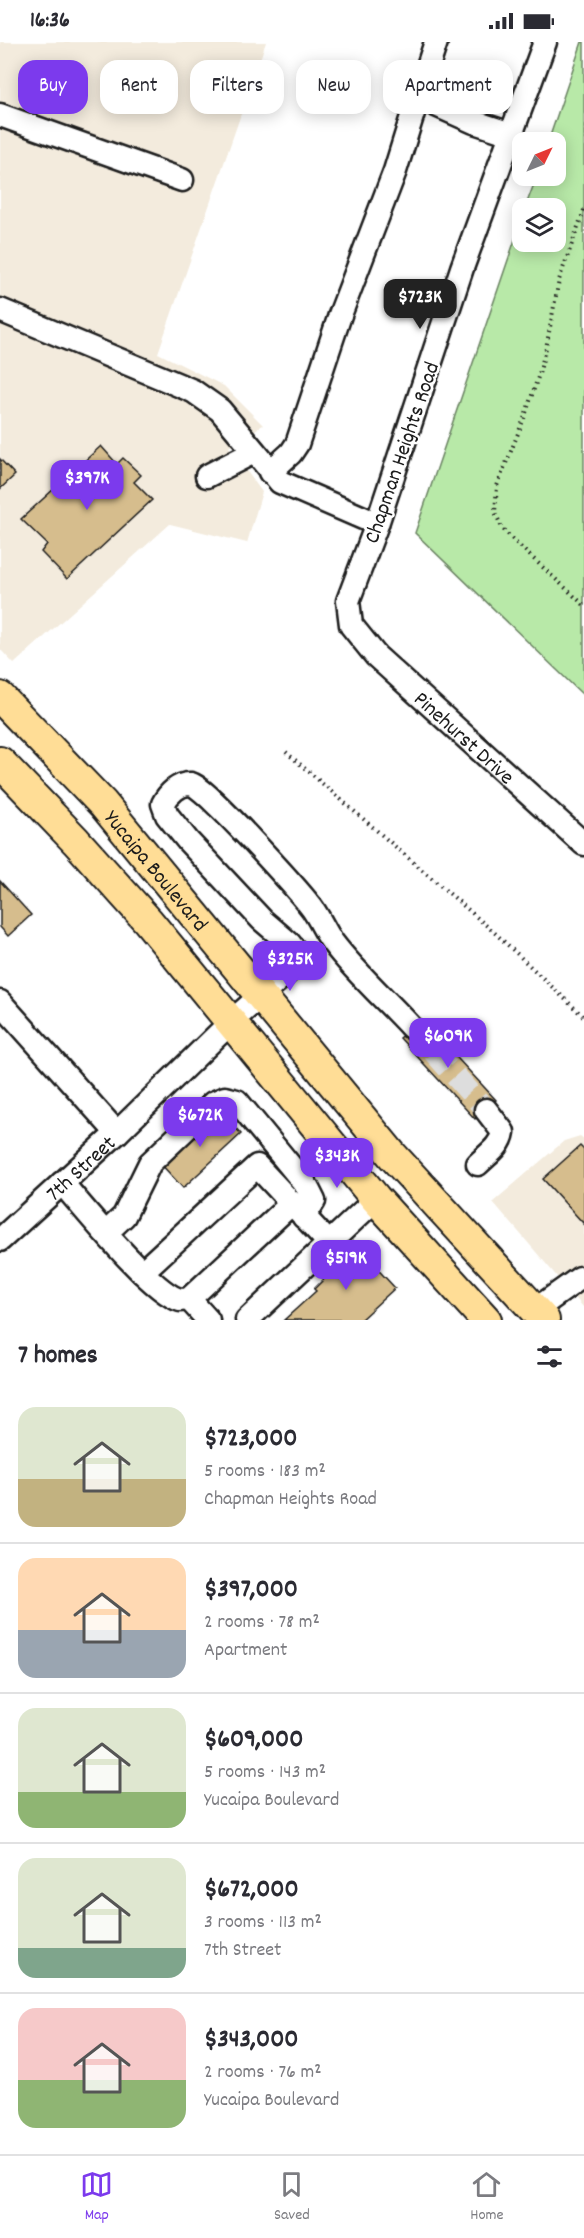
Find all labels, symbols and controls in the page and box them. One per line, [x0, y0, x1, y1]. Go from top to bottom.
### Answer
text: 16:36 [30, 6, 70, 37]
chip: Buy [18, 60, 88, 114]
chip: Rent [100, 60, 178, 114]
chip: Filters [190, 60, 284, 114]
chip: New [296, 60, 371, 114]
chip: Apartment [383, 60, 513, 114]
north arrow [512, 132, 566, 186]
map controls [512, 132, 566, 252]
button: layers [512, 198, 566, 252]
pin: $723K [378, 279, 462, 330]
text: $723K [398, 284, 442, 312]
street label: Chapman Heights Road [358, 358, 449, 548]
pin: $397K [45, 460, 129, 511]
text: $397K [64, 465, 110, 493]
street label: Pinehurst Drive [406, 685, 520, 793]
street label: Yucaipa Boulevard [95, 805, 214, 940]
pin: $325K [248, 941, 332, 992]
text: $325K [267, 946, 313, 974]
pin: $609K [406, 1018, 490, 1069]
text: $609K [423, 1023, 473, 1051]
pin: $672K [158, 1097, 242, 1148]
text: $672K [177, 1102, 223, 1130]
street label: 7th Street [40, 1130, 124, 1210]
pin: $343K [295, 1138, 379, 1189]
text: $343K [314, 1143, 360, 1171]
pin: $519K [304, 1240, 388, 1291]
text: $519K [325, 1245, 367, 1273]
text: 7 homes [18, 1338, 98, 1375]
icon: filters [533, 1340, 566, 1373]
text: $723,000 [204, 1421, 298, 1458]
icon: home [66, 1431, 138, 1503]
text: 5 rooms · 183 m² [204, 1458, 326, 1486]
text: Chapman Heights Road [204, 1486, 377, 1514]
text: $397,000 [204, 1572, 298, 1609]
icon: home [66, 1582, 138, 1654]
text: 2 rooms · 78 m² [204, 1609, 320, 1637]
text: Apartment [204, 1637, 287, 1665]
text: $609,000 [204, 1722, 303, 1759]
icon: home [66, 1732, 138, 1804]
text: 5 rooms · 143 m² [204, 1759, 326, 1787]
text: Yucaipa Boulevard [204, 1787, 339, 1815]
text: $672,000 [204, 1872, 299, 1909]
icon: home [66, 1882, 138, 1954]
text: 3 rooms · 113 m² [204, 1909, 322, 1937]
text: 7th Street [204, 1937, 281, 1965]
text: $343,000 [204, 2022, 299, 2059]
icon: home [66, 2032, 138, 2104]
text: 2 rooms · 76 m² [204, 2059, 322, 2087]
text: Yucaipa Boulevard [204, 2087, 339, 2115]
tab: Map [80, 2168, 113, 2227]
tab: Saved [274, 2168, 310, 2227]
tab: Home [470, 2168, 504, 2227]

